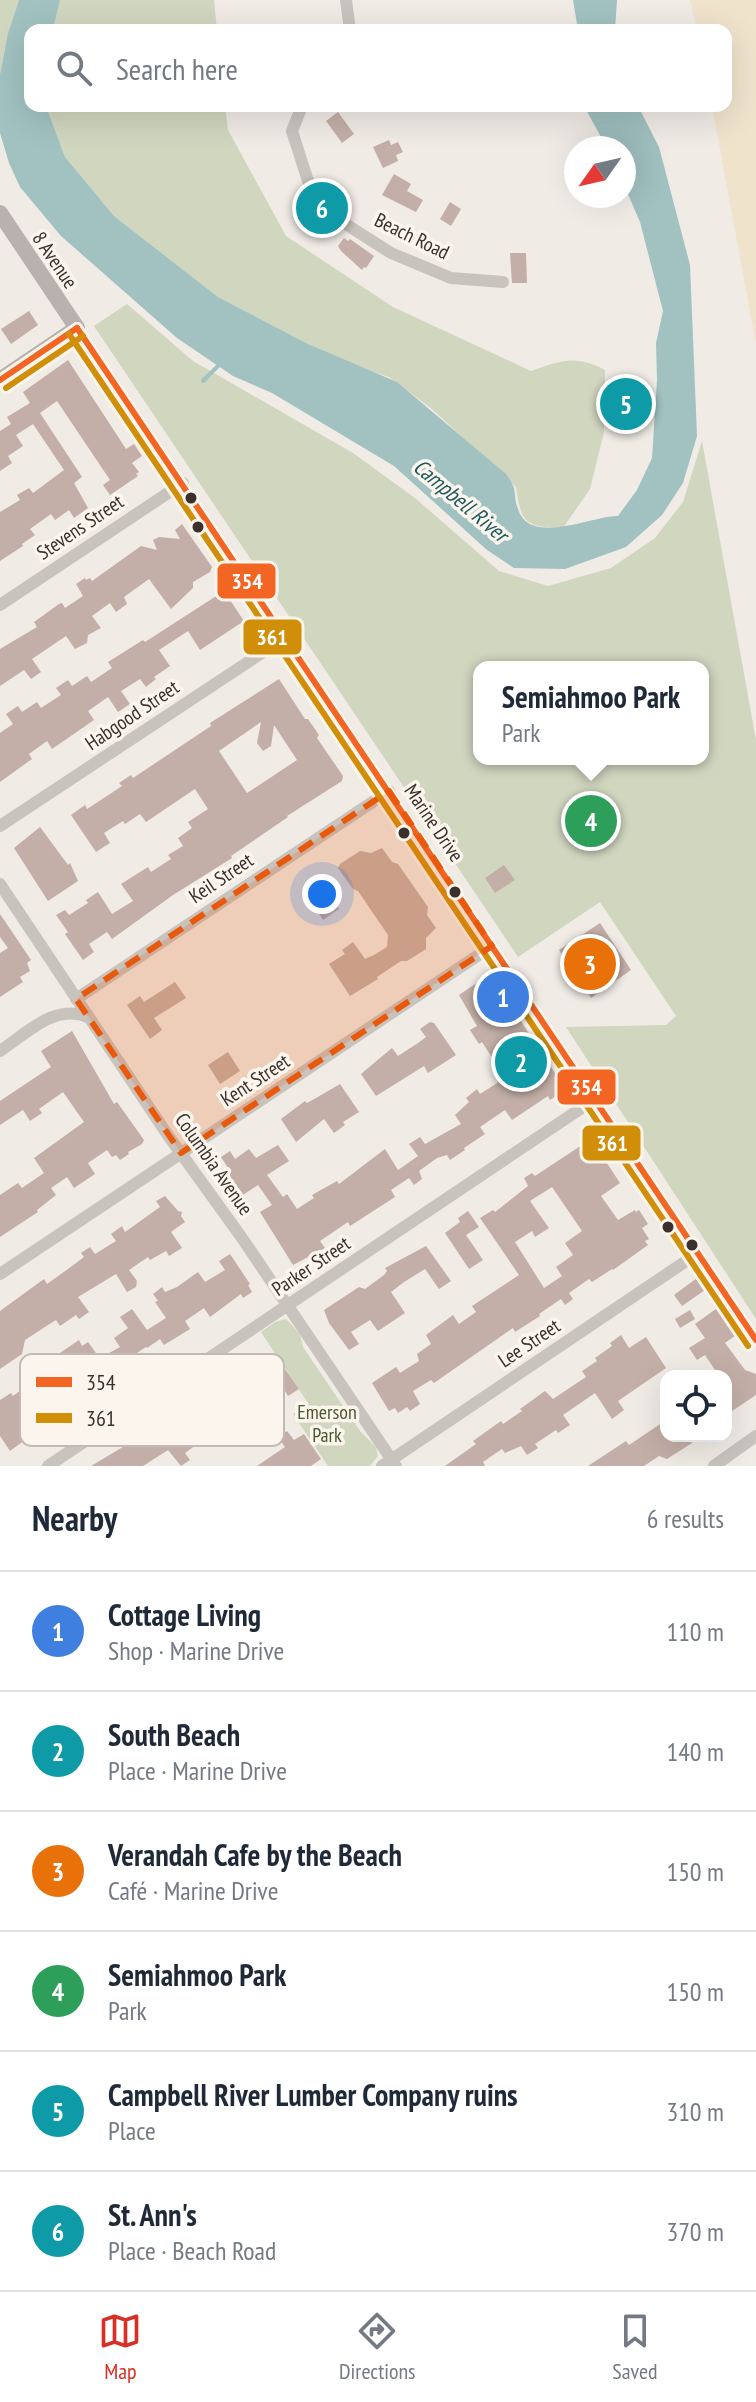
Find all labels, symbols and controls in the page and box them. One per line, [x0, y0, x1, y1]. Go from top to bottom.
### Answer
search box [24, 24, 732, 112]
icon: search [52, 46, 96, 90]
text: Search here [116, 49, 238, 88]
north arrow [564, 136, 636, 208]
pin: 6 [296, 178, 348, 238]
street label: Beach Road [370, 207, 454, 265]
street label: 8 Avenue [27, 226, 83, 294]
pin: 5 [600, 374, 652, 434]
water label: Campbell River [408, 452, 516, 550]
street label: Stevens Street [32, 488, 129, 565]
unlabelled marker [183, 490, 199, 506]
unlabelled marker [190, 519, 206, 535]
line badge: 354 [216, 562, 277, 600]
text: 354 [231, 567, 263, 595]
line badge: 361 [242, 618, 303, 656]
text: 361 [256, 623, 288, 651]
popup [473, 661, 709, 765]
street label: Habgood Street [80, 674, 184, 756]
text: Semiahmoo Park [502, 677, 680, 716]
text: Park [502, 716, 540, 749]
street label: Marine Drive [399, 779, 469, 867]
pin: 4 [565, 791, 617, 851]
unlabelled marker [396, 825, 412, 841]
street label: Keil Street [184, 847, 259, 909]
your location [302, 874, 342, 914]
unlabelled marker [447, 884, 463, 900]
pin: 3 [564, 934, 616, 994]
pin: 1 [477, 967, 529, 1027]
pin: 2 [495, 1032, 547, 1092]
street label: Kent Street [216, 1048, 295, 1112]
line badge: 354 [556, 1068, 617, 1106]
text: 354 [570, 1073, 602, 1101]
street label: Columbia Avenue [169, 1108, 259, 1220]
line badge: 361 [581, 1124, 642, 1162]
text: 361 [596, 1129, 628, 1157]
unlabelled marker [660, 1219, 676, 1235]
street label: Parker Street [267, 1230, 356, 1302]
unlabelled marker [684, 1237, 700, 1253]
street label: Lee Street [493, 1313, 565, 1373]
legend [20, 1354, 284, 1446]
text: 354 [86, 1368, 116, 1396]
map controls [660, 1370, 732, 1442]
button: locate [660, 1370, 732, 1442]
park label: Emerson Park [297, 1399, 357, 1448]
text: 361 [86, 1404, 116, 1432]
text: Nearby [32, 1496, 117, 1540]
text: 6 results [647, 1502, 724, 1535]
text: Cottage Living [108, 1595, 261, 1634]
text: 1 [52, 1615, 64, 1648]
text: 110 m [666, 1615, 724, 1648]
text: Shop · Marine Drive [108, 1634, 284, 1667]
text: South Beach [108, 1715, 240, 1754]
text: 2 [52, 1735, 64, 1768]
text: 140 m [666, 1735, 724, 1768]
text: Place · Marine Drive [108, 1754, 287, 1787]
text: Verandah Cafe by the Beach [108, 1835, 402, 1874]
text: 3 [52, 1855, 64, 1888]
text: 150 m [666, 1855, 724, 1888]
text: Café · Marine Drive [108, 1874, 278, 1907]
text: Semiahmoo Park [108, 1955, 286, 1994]
text: 4 [52, 1975, 64, 2008]
text: 150 m [666, 1975, 724, 2008]
text: Park [108, 1994, 147, 2027]
text: Campbell River Lumber Company ruins [108, 2075, 518, 2114]
text: 5 [52, 2095, 64, 2128]
text: 310 m [666, 2095, 724, 2128]
text: Place [108, 2114, 156, 2147]
text: St. Ann's [108, 2195, 197, 2234]
text: 6 [52, 2215, 64, 2248]
text: 370 m [666, 2215, 724, 2248]
text: Place · Beach Road [108, 2234, 276, 2267]
tab: Map [98, 2309, 142, 2385]
tab: Directions [339, 2309, 416, 2385]
tab: Saved [612, 2309, 658, 2385]

